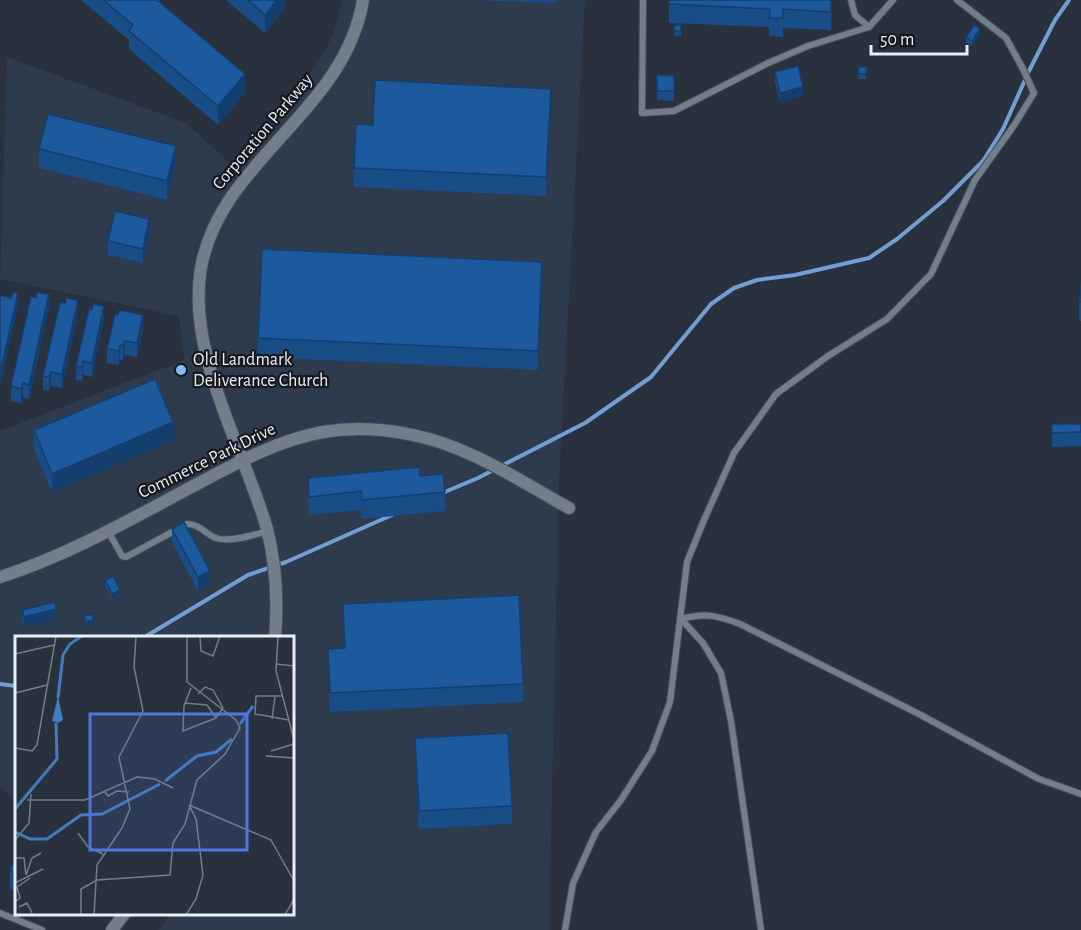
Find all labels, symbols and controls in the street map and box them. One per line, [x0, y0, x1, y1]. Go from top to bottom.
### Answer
scale bar [871, 18, 967, 56]
text: 50 m [880, 31, 914, 49]
street label: Corporation Parkway [210, 70, 317, 193]
place label: Old Landmark Deliverance Church [193, 351, 328, 390]
marker: Old Landmark Deliverance Church [174, 363, 188, 377]
street label: Commerce Park Drive [136, 420, 278, 502]
inset map [15, 636, 294, 915]

